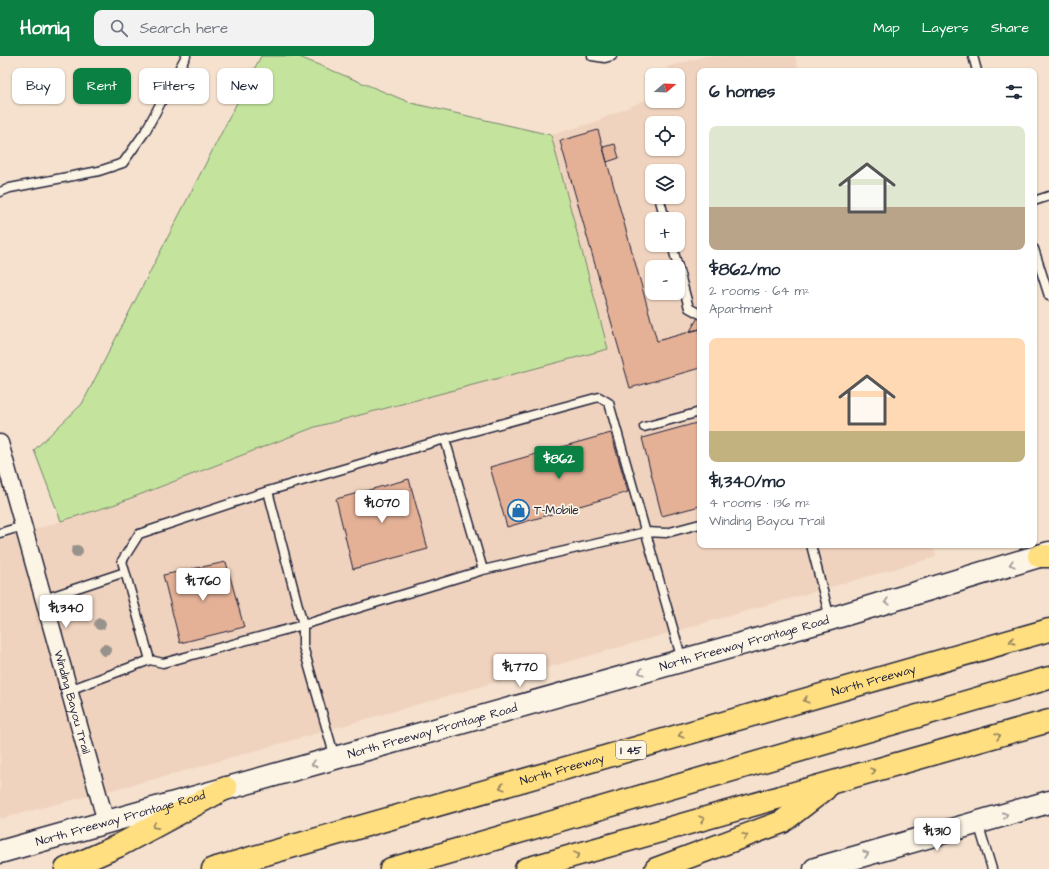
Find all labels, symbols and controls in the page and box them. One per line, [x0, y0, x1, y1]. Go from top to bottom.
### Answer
search box [94, 10, 374, 46]
text: Homiq [20, 15, 70, 42]
icon: search [108, 17, 130, 39]
text: Search here [140, 18, 228, 39]
text: Map [873, 18, 900, 38]
text: Layers [922, 18, 969, 38]
text: Share [991, 18, 1029, 38]
chip: Buy [12, 68, 65, 104]
chip: Rent [73, 68, 131, 104]
chip: Filters [139, 68, 209, 104]
chip: New [217, 68, 273, 104]
north arrow [645, 68, 685, 108]
map controls [645, 68, 685, 300]
text: 6 homes [709, 80, 775, 104]
icon: filters [1003, 81, 1025, 103]
button: locate [645, 116, 685, 156]
icon: home [831, 152, 903, 224]
button: layers [645, 164, 685, 204]
button: + [645, 212, 685, 252]
text: $862/mo [709, 258, 780, 282]
button: − [645, 260, 685, 300]
text: 2 rooms · 64 m² [709, 282, 810, 300]
text: Apartment [709, 300, 773, 318]
icon: home [831, 364, 903, 436]
pin: $862 [535, 446, 583, 480]
text: $862 [543, 450, 575, 468]
text: $1,340/mo [709, 470, 785, 494]
pin: $1,070 [349, 490, 415, 524]
text: $1,070 [364, 494, 400, 512]
text: 4 rooms · 136 m² [709, 494, 810, 512]
shop icon: T-Mobile [505, 497, 531, 523]
place label: T-Mobile [534, 502, 579, 519]
text: Winding Bayou Trail [709, 512, 825, 530]
one-way arrow [1008, 559, 1015, 568]
pin: $1,760 [170, 568, 236, 602]
text: $1,760 [185, 572, 221, 590]
pin: $1,340 [33, 595, 99, 629]
one-way arrow [884, 597, 891, 606]
text: $1,340 [49, 599, 83, 617]
street label: North Freeway Frontage Road [658, 612, 831, 675]
one-way arrow [1008, 636, 1015, 645]
street label: Winding Bayou Trail [49, 648, 95, 756]
pin: $1,770 [487, 654, 553, 688]
text: $1,770 [502, 658, 538, 676]
street label: North Freeway [830, 660, 918, 701]
one-way arrow [638, 667, 645, 676]
one-way arrow [802, 695, 809, 704]
street label: North Freeway Frontage Road [346, 699, 519, 763]
one-way arrow [678, 730, 685, 739]
one-way arrow [994, 732, 1001, 741]
road number: I 45 [616, 741, 646, 759]
street label: North Freeway [518, 749, 607, 790]
one-way arrow [310, 759, 317, 768]
one-way arrow [869, 767, 876, 776]
one-way arrow [499, 782, 505, 790]
street label: North Freeway Frontage Road [34, 787, 207, 851]
one-way arrow [1001, 811, 1008, 820]
one-way arrow [699, 815, 706, 824]
pin: $1,310 [904, 818, 970, 852]
one-way arrow [152, 822, 159, 829]
text: $1,310 [923, 822, 951, 840]
one-way arrow [742, 832, 749, 840]
one-way arrow [574, 851, 581, 859]
one-way arrow [863, 851, 870, 859]

